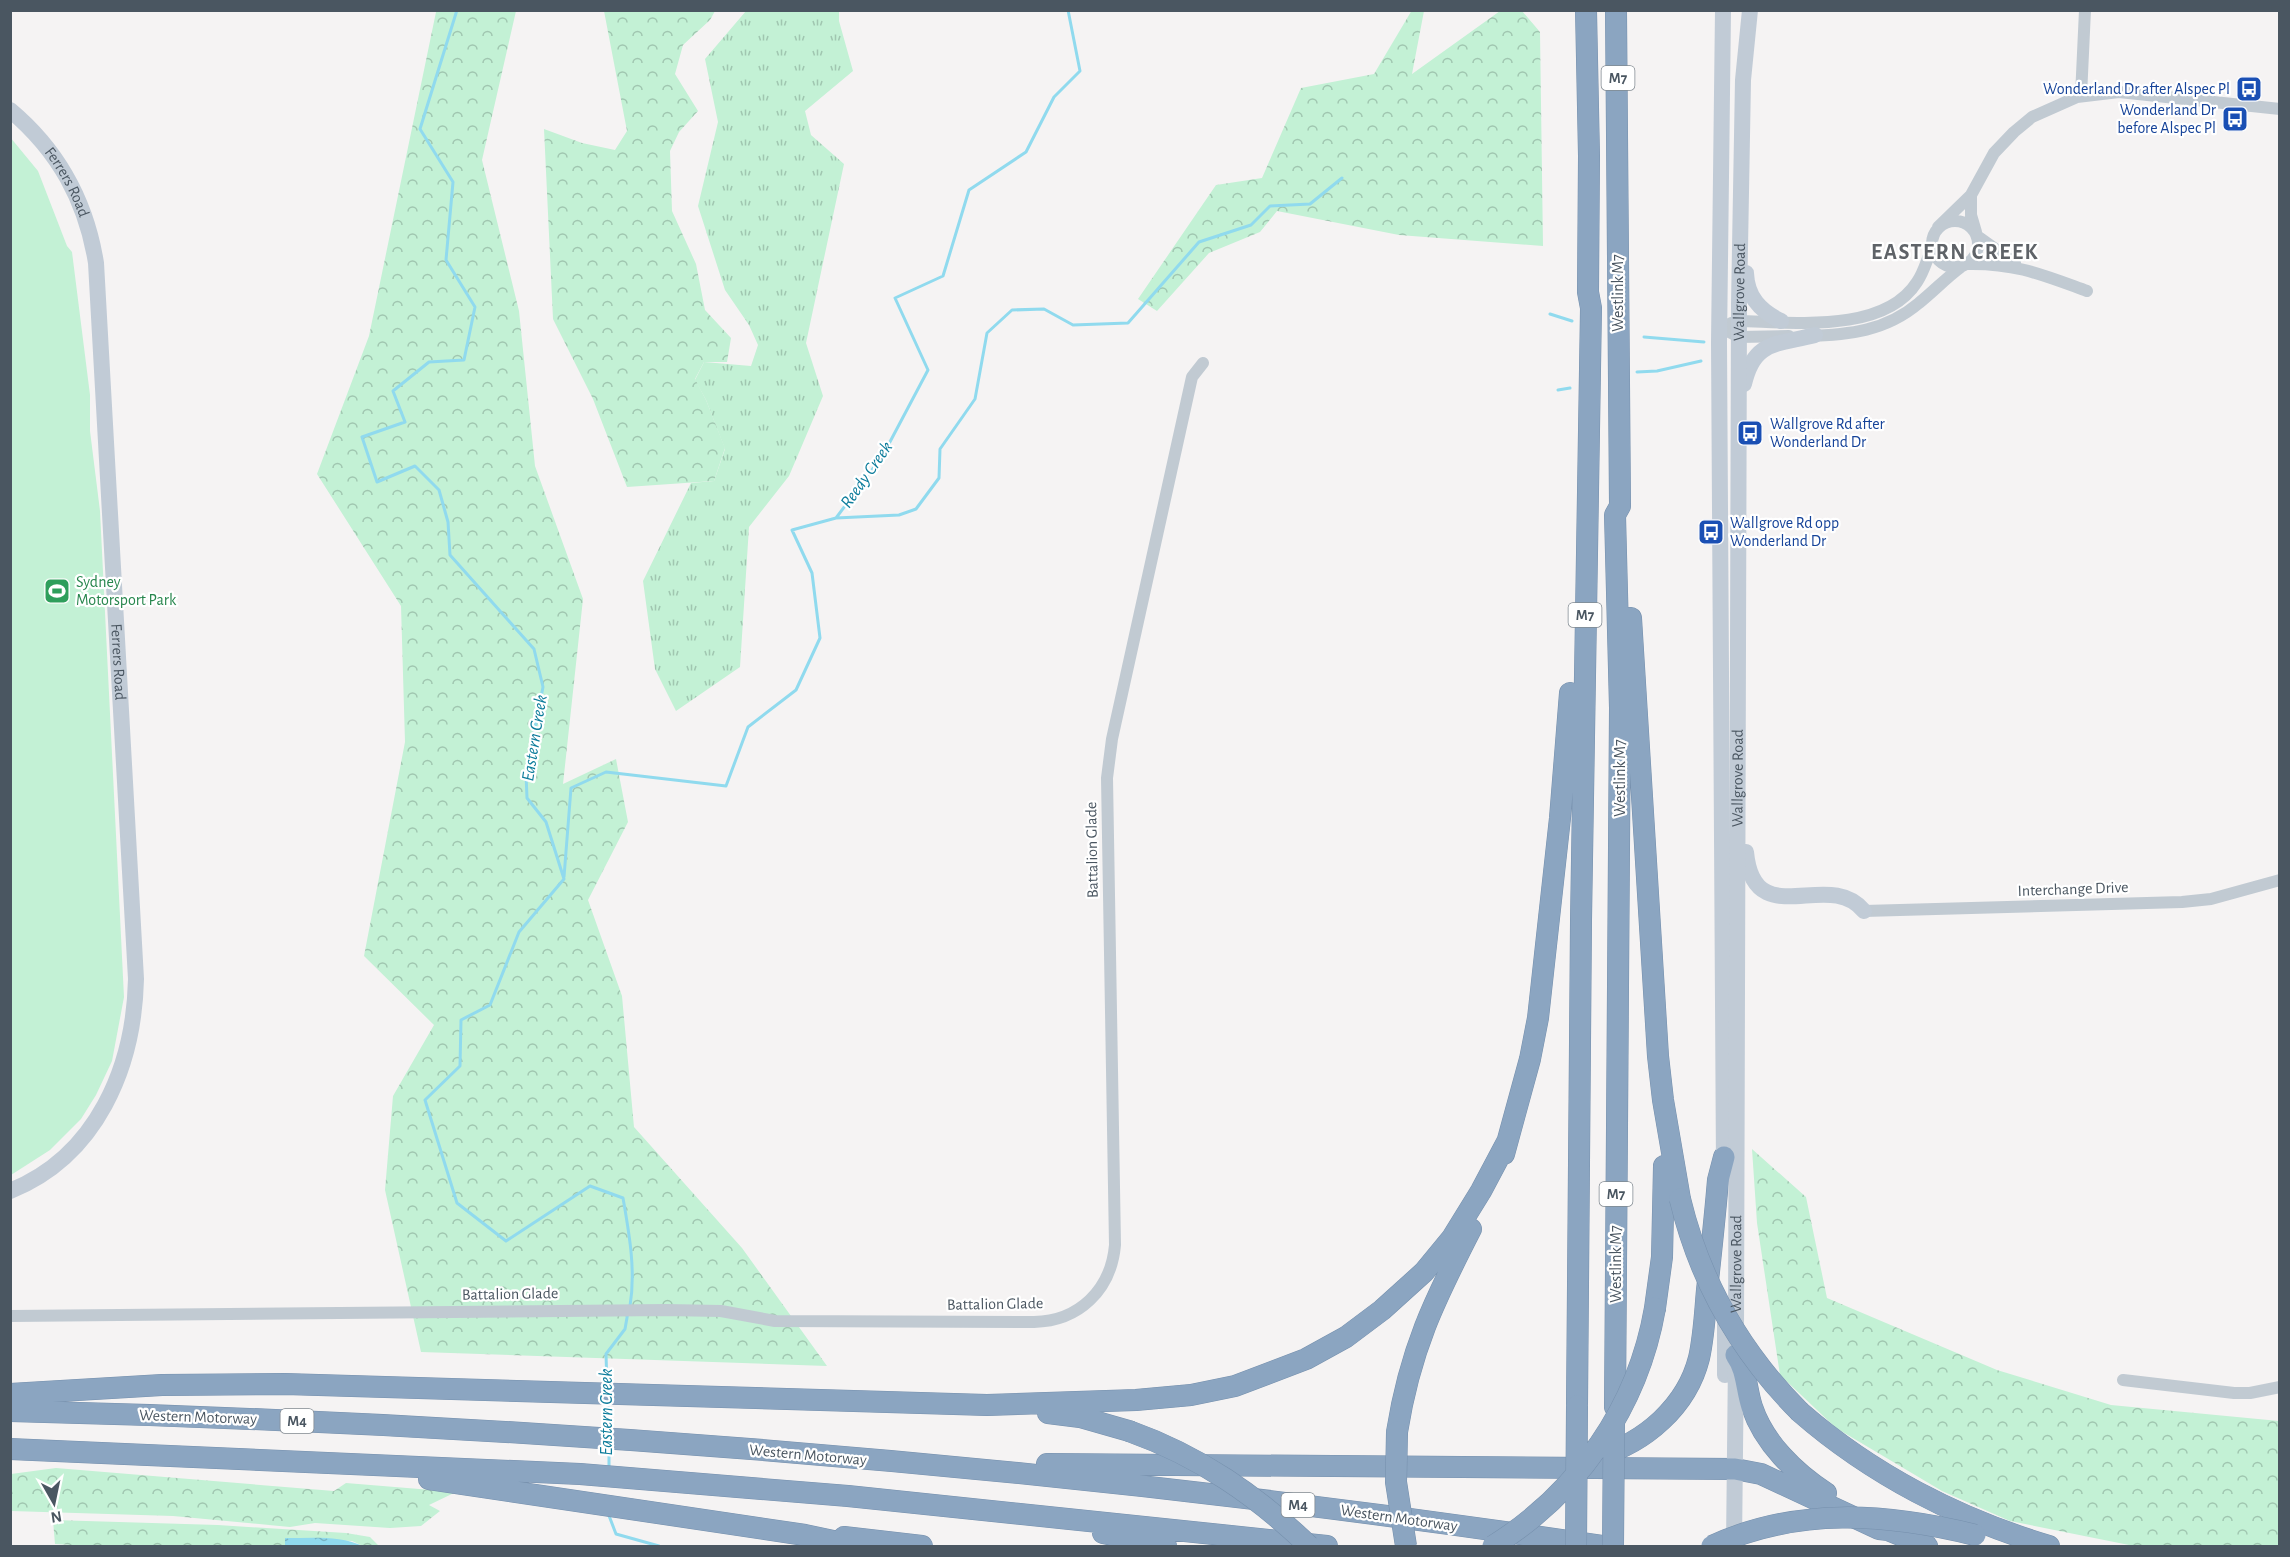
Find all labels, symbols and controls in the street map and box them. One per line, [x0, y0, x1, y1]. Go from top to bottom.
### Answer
road number: M7 [1602, 66, 1634, 90]
bus stop icon: Wonderland Dr after Alspec Pl [2234, 74, 2264, 104]
place label: Wonderland Dr after Alspec Pl [2043, 81, 2230, 97]
place label: Wonderland Dr before Alspec Pl [2117, 102, 2217, 136]
bus stop icon: Wonderland Dr before Alspec Pl [2220, 104, 2250, 134]
street label: Ferrers Road [42, 144, 92, 219]
district label: EASTERN CREEK [1871, 241, 2039, 263]
street label: Wallgrove Road [1731, 243, 1748, 341]
street label: Westlink M7 [1610, 254, 1626, 332]
place label: Wallgrove Rd after Wonderland Dr [1770, 416, 1886, 450]
bus stop icon: Wallgrove Rd after Wonderland Dr [1735, 418, 1765, 448]
water label: Reedy Creek [838, 438, 896, 512]
place label: Wallgrove Rd opp Wonderland Dr [1730, 515, 1839, 549]
bus stop icon: Wallgrove Rd opp Wonderland Dr [1696, 517, 1726, 547]
place label: Sydney Motorsport Park [76, 574, 177, 608]
sports icon: Sydney Motorsport Park [42, 576, 72, 606]
road number: M7 [1568, 603, 1602, 627]
street label: Ferrers Road [108, 623, 128, 701]
water label: Eastern Creek [519, 693, 551, 783]
street label: Wallgrove Road [1729, 729, 1746, 827]
street label: Westlink M7 [1612, 739, 1628, 817]
street label: Battalion Glade [1083, 802, 1101, 898]
street label: Interchange Drive [2017, 879, 2129, 899]
road number: M7 [1600, 1182, 1632, 1206]
street label: Wallgrove Road [1728, 1215, 1744, 1313]
street label: Westlink M7 [1608, 1225, 1624, 1303]
street label: Battalion Glade [462, 1285, 558, 1303]
street label: Battalion Glade [947, 1295, 1043, 1313]
water label: Eastern Creek [598, 1368, 616, 1456]
street label: Western Motorway [139, 1407, 257, 1428]
road number: M4 [280, 1409, 314, 1433]
street label: Western Motorway [749, 1442, 868, 1469]
north arrow [24, 1473, 84, 1533]
road number: M4 [1282, 1493, 1314, 1517]
street label: Western Motorway [1339, 1502, 1459, 1535]
text: N [49, 1508, 63, 1526]

